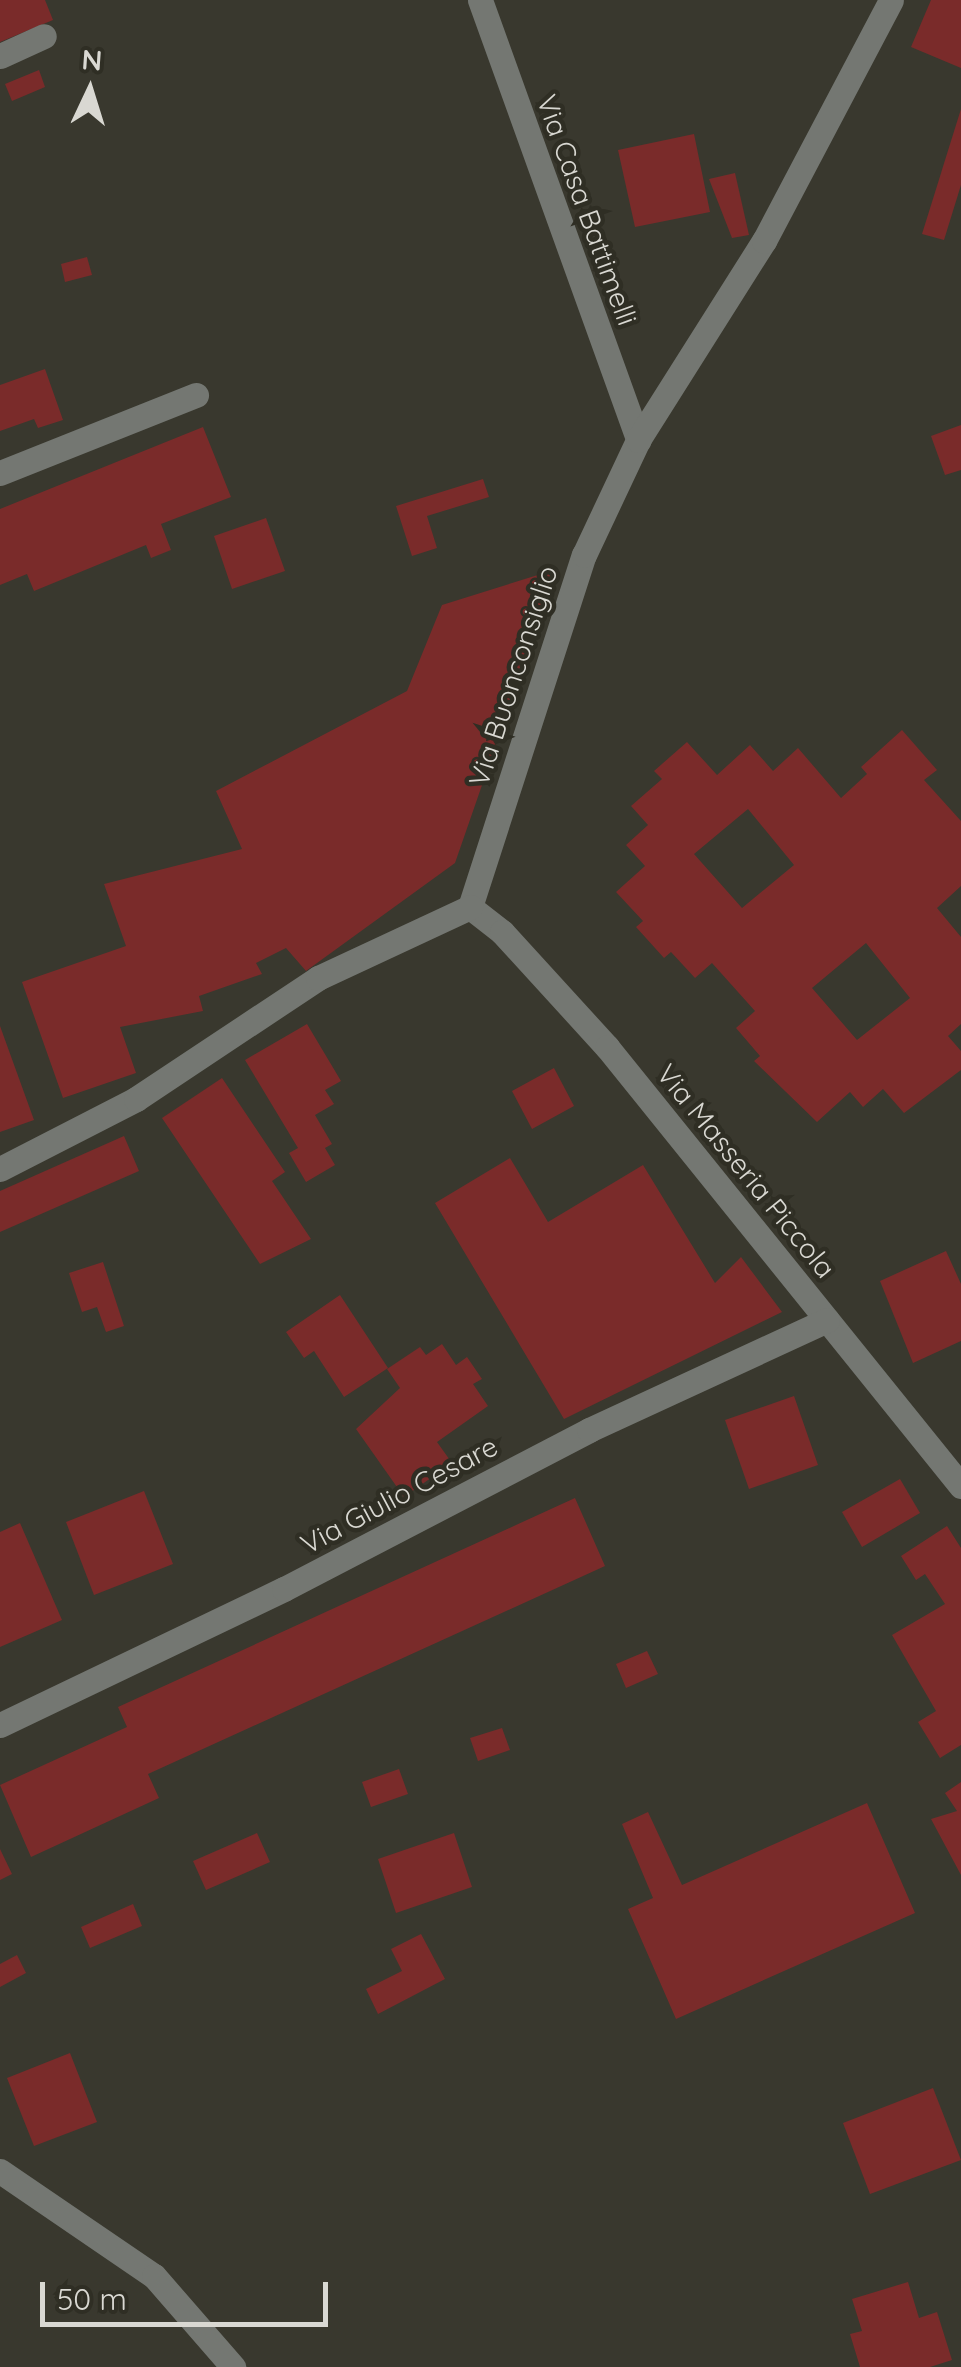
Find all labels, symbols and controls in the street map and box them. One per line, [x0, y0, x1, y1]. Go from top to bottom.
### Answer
north arrow [40, 40, 140, 140]
text: N [81, 41, 104, 78]
street label: Via Casa Battimelli [530, 90, 644, 330]
street label: Via Buonconsiglio [461, 561, 565, 791]
street label: Via Masseria Piccola [650, 1058, 842, 1284]
street label: Via Giulio Cesare [295, 1429, 503, 1561]
scale bar [45, 2262, 332, 2324]
text: 50 m [57, 2280, 127, 2318]

